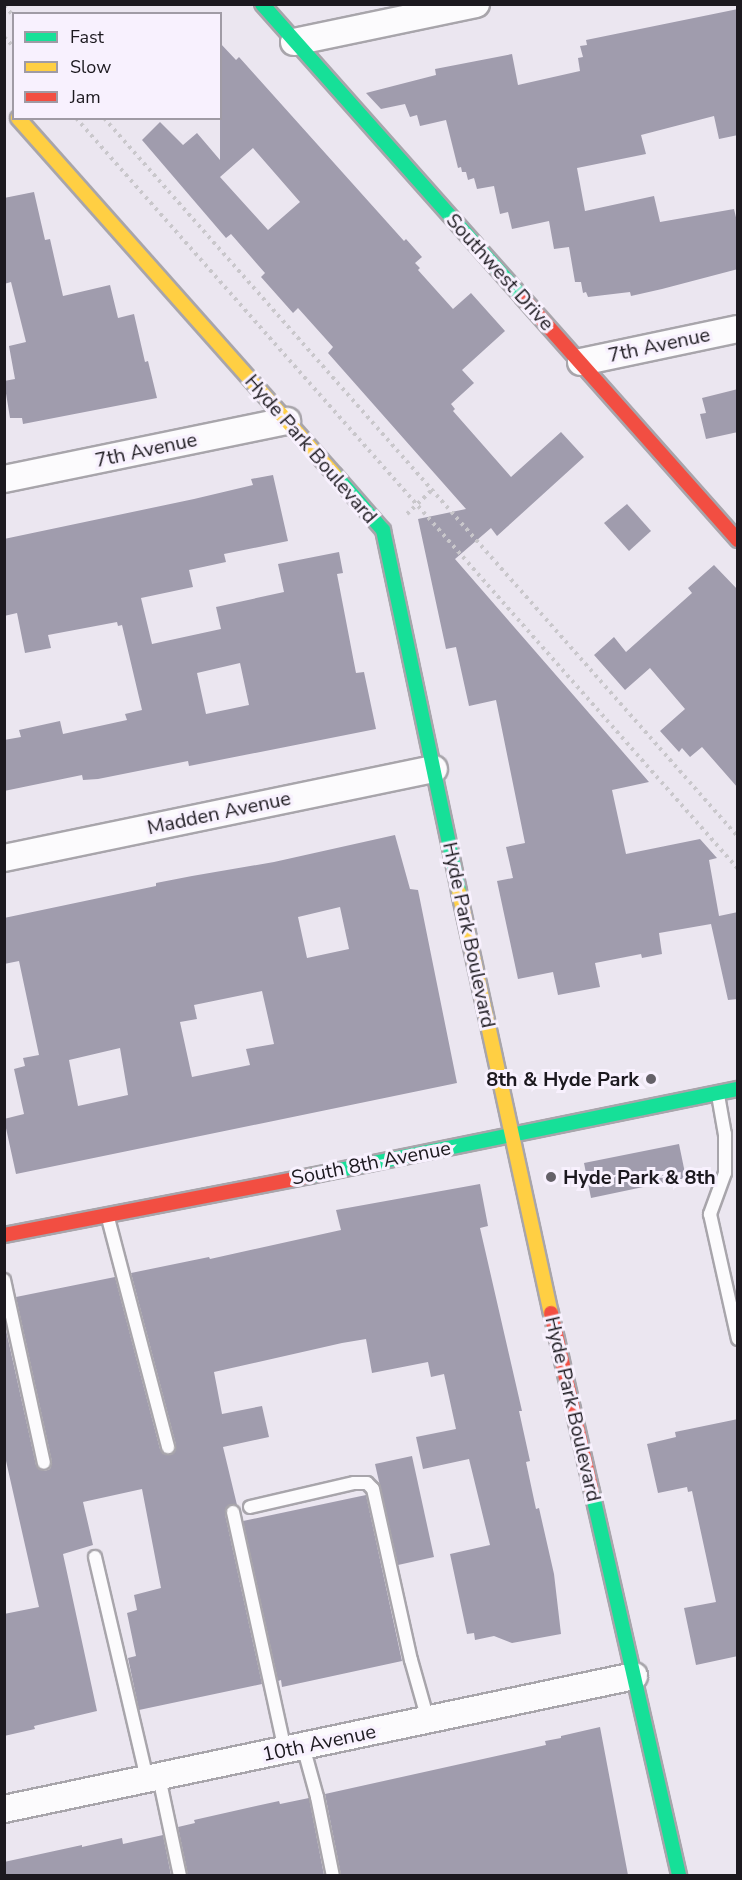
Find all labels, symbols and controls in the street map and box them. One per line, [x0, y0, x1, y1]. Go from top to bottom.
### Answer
legend [12, 12, 222, 120]
text: Fast [70, 25, 104, 49]
text: Slow [70, 55, 111, 79]
text: Jam [70, 85, 101, 109]
street label: Southwest Drive [441, 208, 559, 336]
street label: 7th Avenue [606, 322, 712, 368]
street label: Hyde Park Boulevard [240, 370, 382, 528]
street label: 7th Avenue [93, 427, 199, 473]
street label: Madden Avenue [145, 786, 293, 840]
street label: Hyde Park Boulevard [438, 840, 500, 1030]
place label: 8th & Hyde Park [486, 1067, 639, 1091]
marker: 8th & Hyde Park [644, 1072, 658, 1086]
street label: South 8th Avenue [289, 1136, 453, 1190]
place label: Hyde Park & 8th [563, 1165, 716, 1189]
marker: Hyde Park & 8th [544, 1170, 558, 1184]
street label: Hyde Park Boulevard [540, 1314, 606, 1504]
street label: 10th Avenue [260, 1719, 378, 1767]

